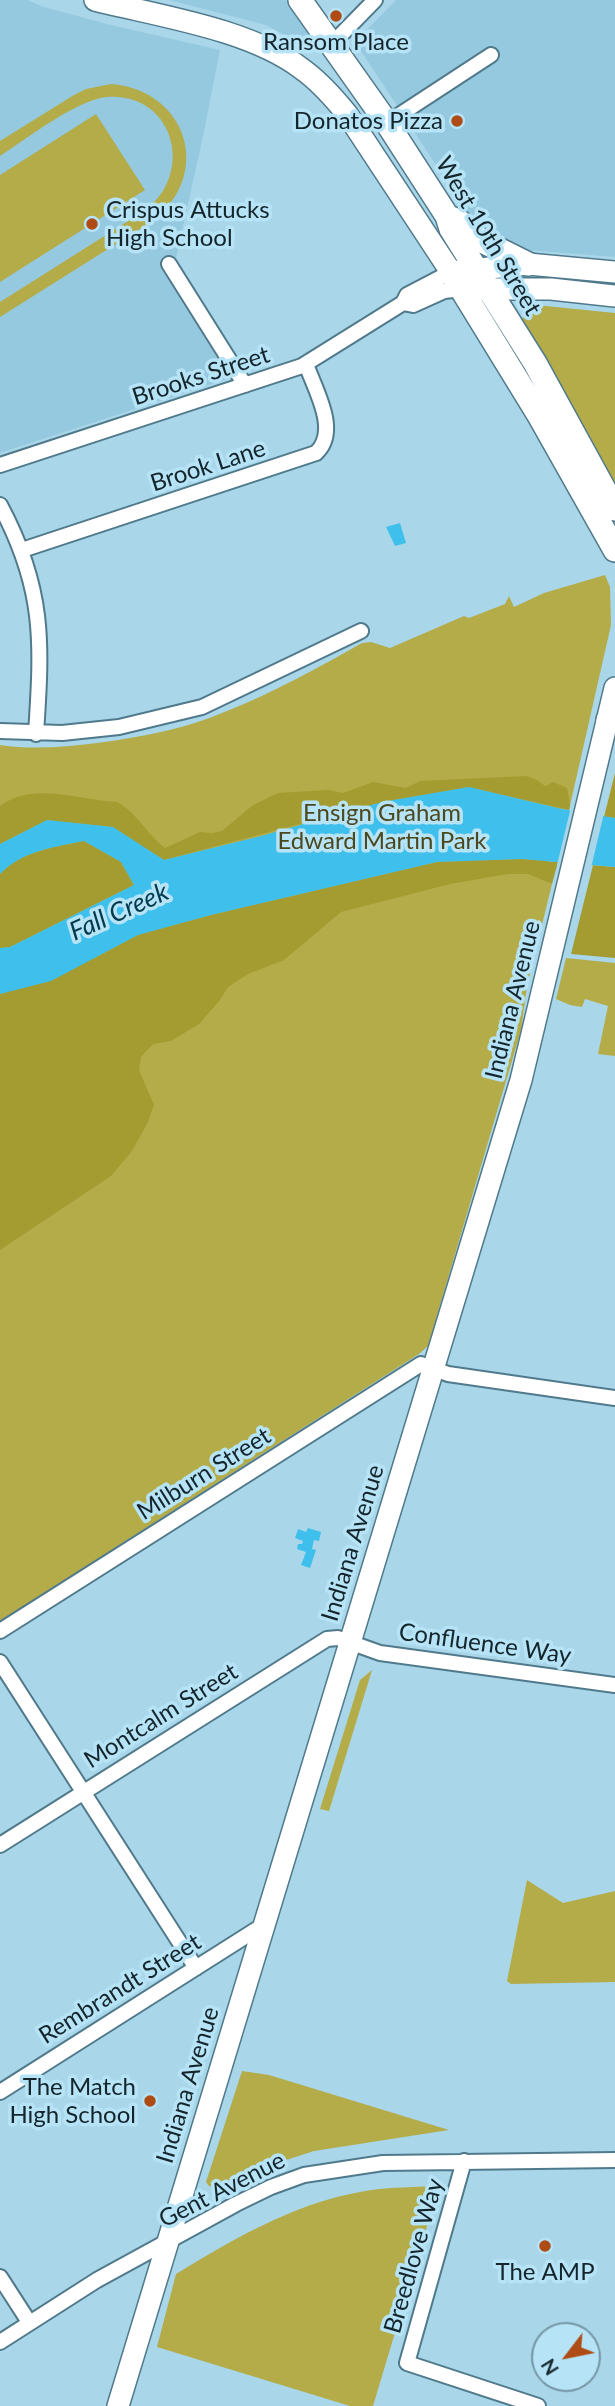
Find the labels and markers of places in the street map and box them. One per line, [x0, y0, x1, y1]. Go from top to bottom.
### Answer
marker: Ransom Place [328, 8, 344, 24]
place label: Ransom Place [263, 28, 409, 56]
place label: Donatos Pizza [294, 107, 443, 135]
marker: Donatos Pizza [449, 113, 465, 129]
place label: Crispus Attucks High School [106, 196, 270, 252]
marker: Crispus Attucks High School [84, 216, 100, 232]
place label: The Match High School [9, 2073, 136, 2129]
marker: The Match High School [142, 2093, 158, 2109]
marker: The AMP [537, 2238, 553, 2254]
place label: The AMP [495, 2258, 595, 2286]

